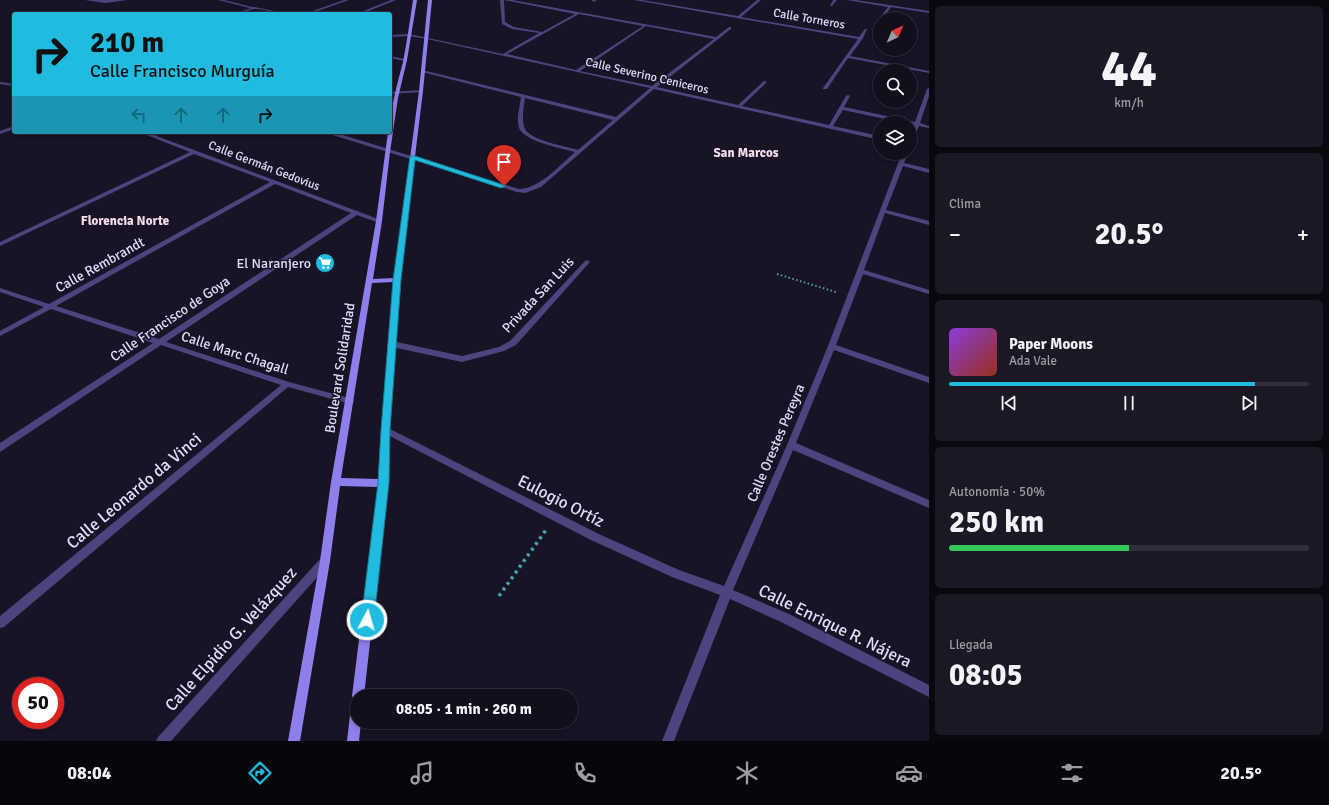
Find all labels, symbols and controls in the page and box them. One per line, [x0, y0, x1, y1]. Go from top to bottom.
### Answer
street label: Calle Torneros [772, 5, 846, 33]
north arrow [873, 12, 917, 56]
map controls [873, 12, 917, 160]
text: 210 m [90, 26, 164, 60]
icon: right [24, 28, 76, 80]
text: 44 [1101, 37, 1157, 101]
street label: Calle Severino Ceniceros [584, 55, 710, 97]
text: Calle Francisco Murguía [90, 60, 275, 82]
button: search [873, 64, 917, 108]
text: km/h [1114, 95, 1144, 111]
icon: left [128, 104, 150, 126]
icon: ahead [170, 104, 192, 126]
icon: ahead [212, 104, 234, 126]
icon: right [254, 104, 276, 126]
button: layers [873, 116, 917, 160]
street label: Calle Germán Gedovius [206, 138, 322, 194]
pin [487, 145, 521, 186]
district label: San Marcos [714, 145, 779, 161]
icon: arrive [493, 151, 515, 173]
text: Clima [949, 196, 981, 212]
district label: Florencia Norte [81, 213, 170, 229]
text: 20.5° [1094, 216, 1164, 253]
text: − [949, 221, 961, 248]
text: + [1297, 221, 1309, 248]
street label: Calle Rembrandt [52, 233, 148, 297]
supermarket icon: El Naranjero [314, 252, 336, 274]
street label: Privada San Luis [498, 253, 578, 337]
place label: El Naranjero [236, 255, 311, 272]
street label: Calle Francisco de Goya [107, 273, 233, 365]
street label: Boulevard Solidaridad [321, 302, 359, 434]
street label: Calle Marc Chagall [179, 328, 291, 378]
text: Paper Moons [1009, 335, 1093, 353]
text: Ada Vale [1009, 353, 1057, 369]
street label: Calle Orestes Pereyra [743, 381, 809, 505]
icon: previous [998, 392, 1020, 414]
icon: pause [1118, 392, 1140, 414]
icon: next [1238, 392, 1260, 414]
street label: Calle Leonardo da Vinci [62, 428, 206, 554]
street label: Eulogio Ortíz [514, 470, 608, 532]
text: Autonomía · 50% [949, 484, 1045, 500]
text: 250 km [949, 504, 1044, 541]
street label: Calle Elpidio G. Velázquez [161, 562, 302, 716]
street label: Calle Enrique R. Nájera [755, 580, 915, 672]
position arrow [346, 599, 388, 641]
text: Llegada [949, 637, 993, 653]
text: 08:05 [949, 657, 1023, 694]
speed limit sign: 50 [12, 677, 64, 729]
text: 08:05 · 1 min · 260 m [396, 700, 532, 718]
icon: directions [246, 759, 274, 787]
icon: music [408, 759, 436, 787]
icon: phone [571, 759, 599, 787]
icon: climate [733, 759, 761, 787]
icon: car [895, 759, 923, 787]
icon: filters [1058, 759, 1086, 787]
text: 08:04 [67, 762, 111, 784]
text: 20.5° [1220, 762, 1262, 784]

